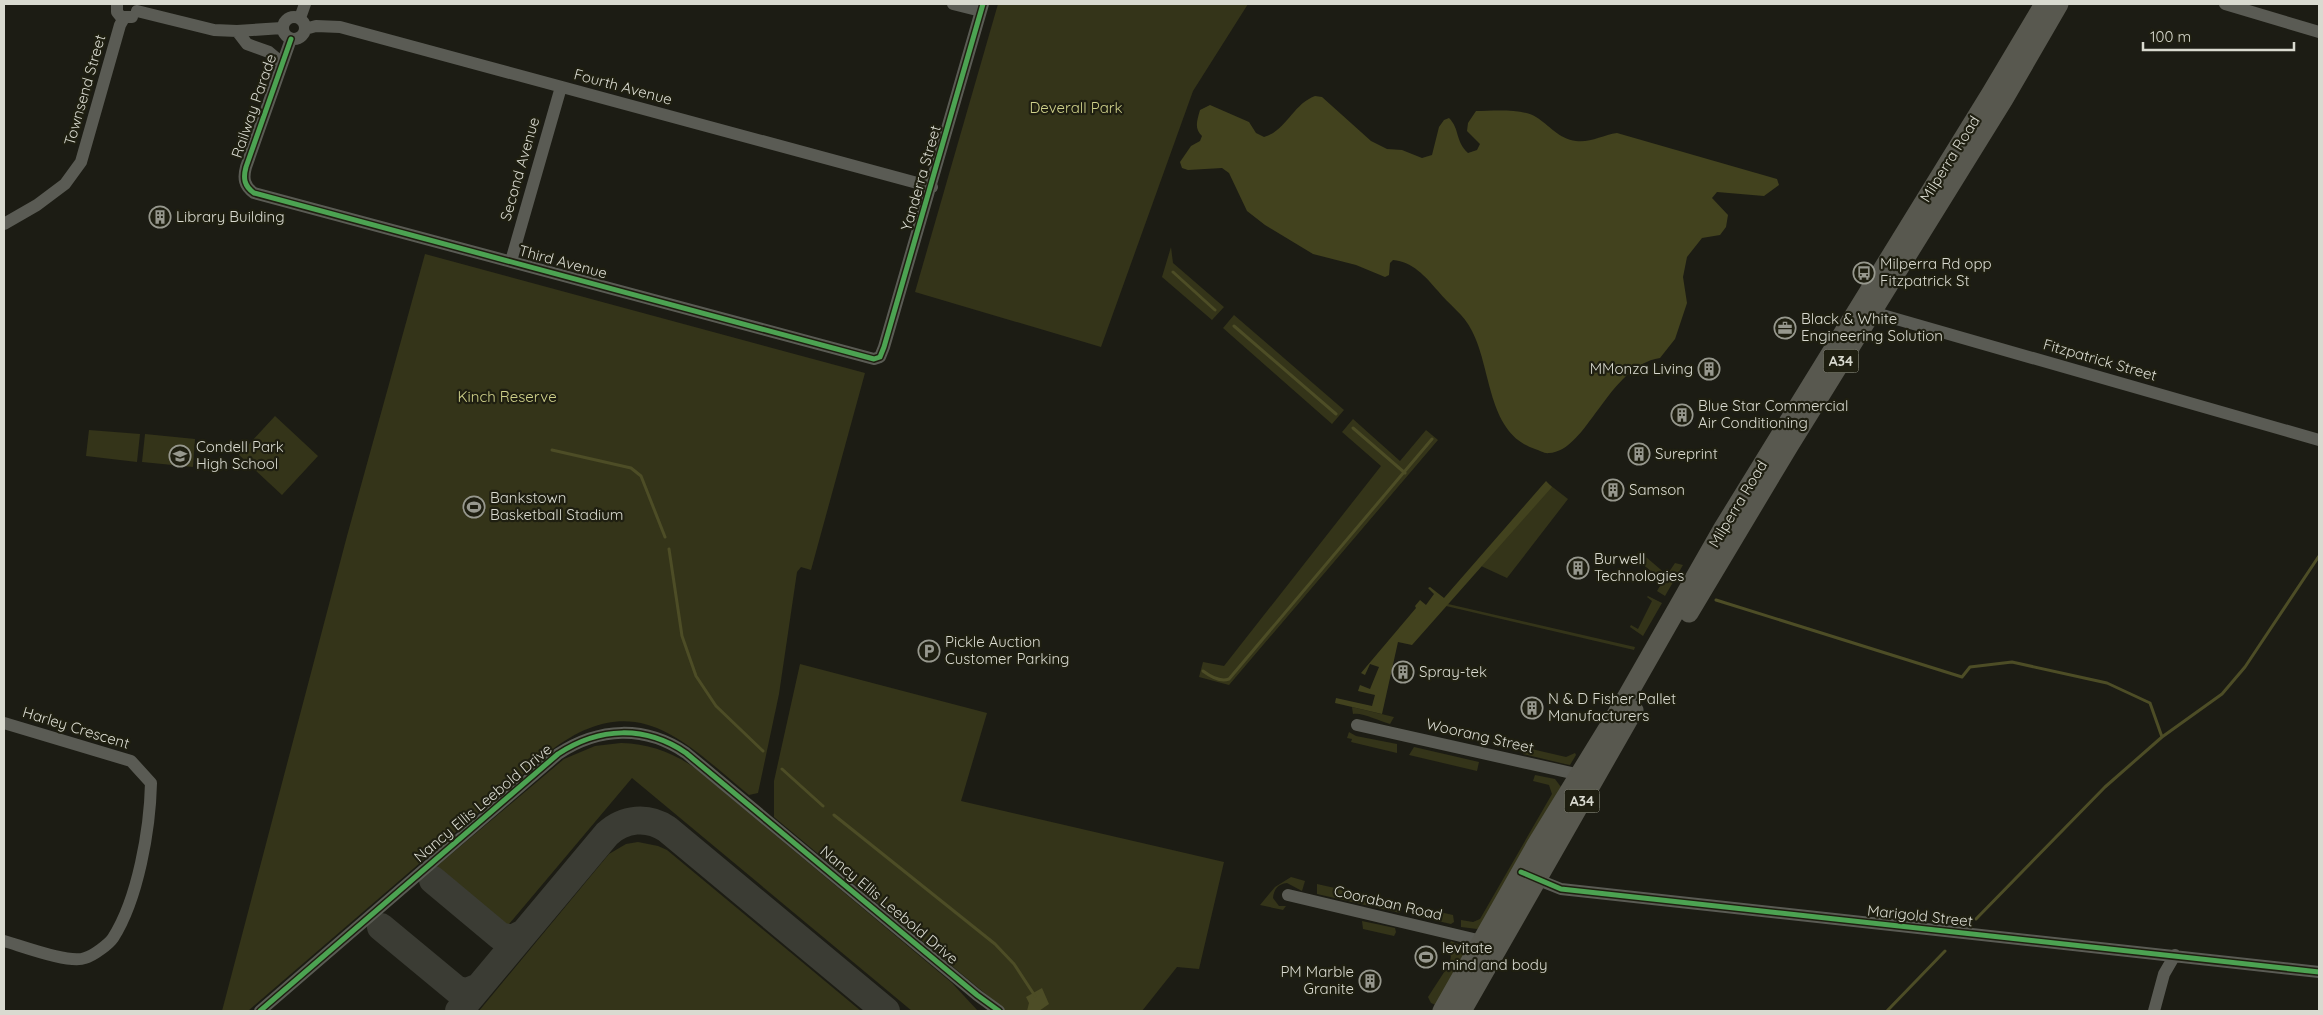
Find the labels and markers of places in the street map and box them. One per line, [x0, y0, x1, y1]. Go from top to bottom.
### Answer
building icon: Library Building [148, 205, 172, 229]
place label: Library Building [176, 207, 285, 226]
place label: Milperra Rd opp Fitzpatrick St [1880, 254, 1992, 290]
bus stop icon: Milperra Rd opp Fitzpatrick St [1852, 261, 1876, 285]
place label: Black & White Engineering Solution [1801, 309, 1943, 345]
office icon: Black & White Engineering Solution [1773, 316, 1797, 340]
building icon: MMonza Living [1697, 357, 1721, 381]
place label: MMonza Living [1590, 359, 1693, 378]
place label: Blue Star Commercial Air Conditioning [1698, 396, 1848, 432]
building icon: Blue Star Commercial Air Conditioning [1670, 403, 1694, 427]
place label: Condell Park High School [196, 437, 284, 473]
building icon: Sureprint [1627, 442, 1651, 466]
school or university icon: Condell Park High School [168, 444, 192, 468]
place label: Sureprint [1655, 444, 1718, 463]
building icon: Samson [1601, 478, 1625, 502]
place label: Samson [1629, 480, 1685, 499]
place label: Bankstown Basketball Stadium [490, 488, 623, 524]
sports icon: Bankstown Basketball Stadium [462, 495, 486, 519]
place label: Burwell Technologies [1594, 549, 1684, 585]
building icon: Burwell Technologies [1566, 556, 1590, 580]
place label: Pickle Auction Customer Parking [945, 632, 1069, 668]
parking icon: Pickle Auction Customer Parking [917, 639, 941, 663]
building icon: Spray-tek [1391, 660, 1415, 684]
place label: Spray-tek [1419, 662, 1487, 681]
place label: N & D Fisher Pallet Manufacturers [1548, 689, 1676, 725]
building icon: N & D Fisher Pallet Manufacturers [1520, 696, 1544, 720]
place label: levitate mind and body [1442, 938, 1547, 974]
sports icon: levitate mind and body [1414, 945, 1438, 969]
place label: PM Marble Granite [1280, 962, 1354, 998]
building icon: PM Marble Granite [1358, 969, 1382, 993]

